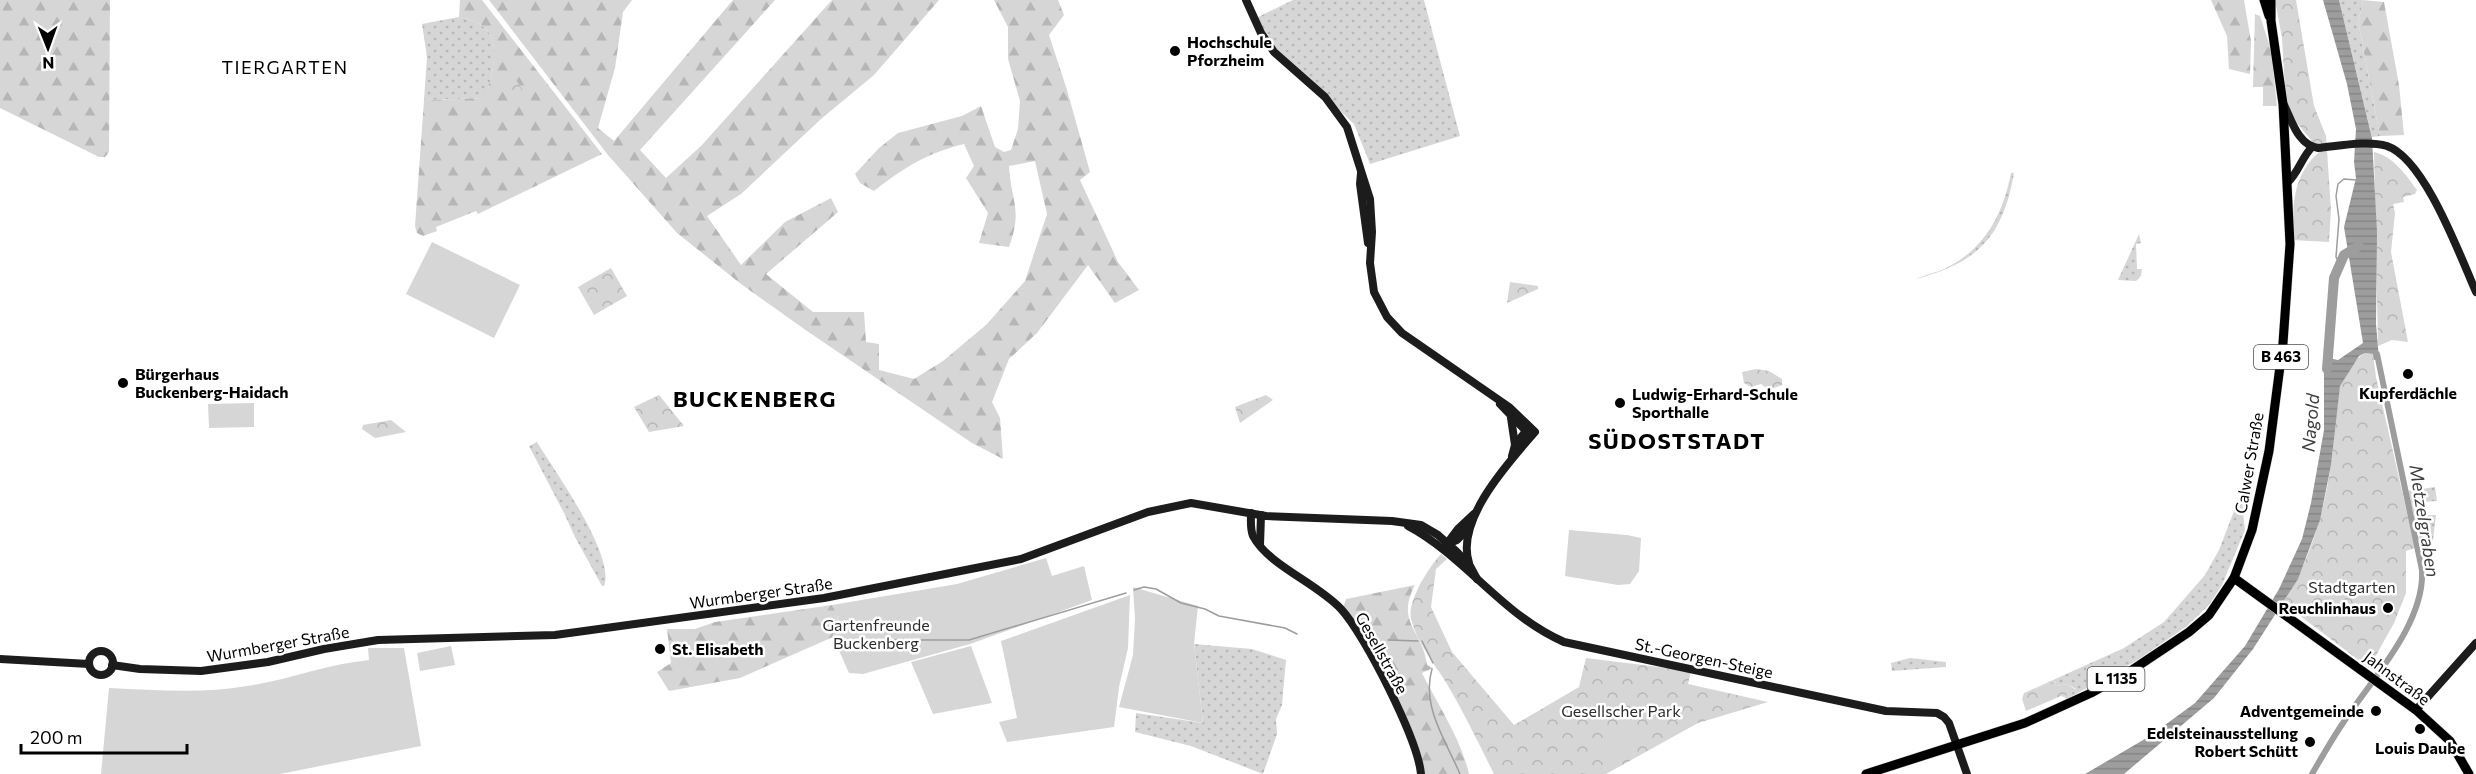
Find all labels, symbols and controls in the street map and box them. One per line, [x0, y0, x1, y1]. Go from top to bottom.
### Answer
north arrow [18, 18, 78, 78]
place label: Hochschule Pforzheim [1187, 32, 1272, 69]
marker: Hochschule Pforzheim [1168, 44, 1182, 58]
text: N [42, 54, 54, 73]
district label: TIERGARTEN [221, 56, 349, 78]
road number: B 463 [2254, 345, 2308, 369]
place label: Bürgerhaus Buckenberg-Haidach [135, 364, 289, 401]
marker: Kupferdächle [2401, 367, 2415, 381]
marker: Bürgerhaus Buckenberg-Haidach [116, 376, 130, 390]
place label: Kupferdächle [2359, 383, 2457, 402]
place label: Ludwig-Erhard-Schule Sporthalle [1632, 384, 1798, 421]
district label: BUCKENBERG [673, 385, 837, 412]
water label: Nagold [2297, 392, 2324, 453]
marker: Ludwig-Erhard-Schule Sporthalle [1613, 396, 1627, 410]
street label: Calwer Straße [2230, 411, 2267, 515]
district label: SÜDOSTSTADT [1588, 427, 1766, 454]
water label: Metzelgraben [2405, 463, 2445, 579]
street label: Wurmberger Straße [688, 573, 834, 612]
park label: Stadtgarten [2308, 577, 2396, 596]
place label: Reuchlinhaus [2279, 598, 2376, 617]
marker: Reuchlinhaus [2381, 601, 2395, 615]
street label: Gesellstraße [1352, 609, 1413, 697]
park label: Gartenfreunde Buckenberg [822, 615, 930, 652]
street label: Wurmberger Straße [205, 622, 350, 665]
street label: St.-Georgen-Steige [1633, 634, 1775, 681]
place label: St. Elisabeth [672, 639, 764, 658]
marker: St. Elisabeth [653, 642, 667, 656]
street label: Jahnstraße [2360, 647, 2434, 709]
road number: L 1135 [2088, 667, 2144, 691]
park label: Gesellscher Park [1561, 701, 1681, 720]
place label: Adventgemeinde [2240, 701, 2364, 720]
marker: Adventgemeinde [2369, 704, 2383, 718]
scale bar [21, 717, 188, 755]
marker: Louis Daube [2413, 722, 2427, 736]
place label: Edelsteinausstellung Robert Schütt [2147, 723, 2298, 760]
text: 200 m [30, 726, 83, 748]
marker: Edelsteinausstellung Robert Schütt [2303, 735, 2317, 749]
place label: Louis Daube [2375, 738, 2465, 757]

